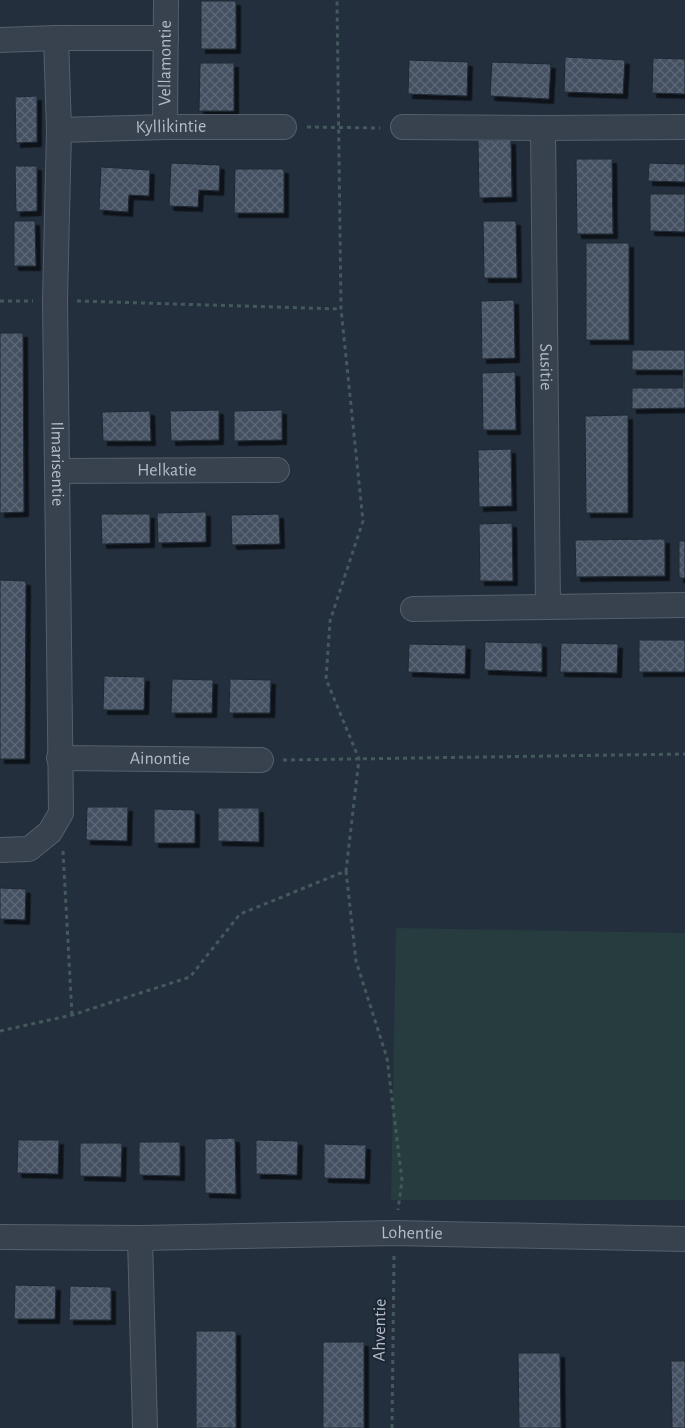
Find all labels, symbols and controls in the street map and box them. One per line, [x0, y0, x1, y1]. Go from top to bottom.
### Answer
street label: Vellamontie [156, 20, 175, 106]
street label: Kyllikintie [135, 118, 206, 137]
street label: Susitie [536, 343, 555, 391]
street label: Ilmarisentie [47, 421, 66, 506]
street label: Helkatie [137, 461, 197, 480]
street label: Ainontie [130, 750, 190, 768]
street label: Lohentie [381, 1224, 443, 1243]
street label: Ahventie [370, 1298, 390, 1362]

